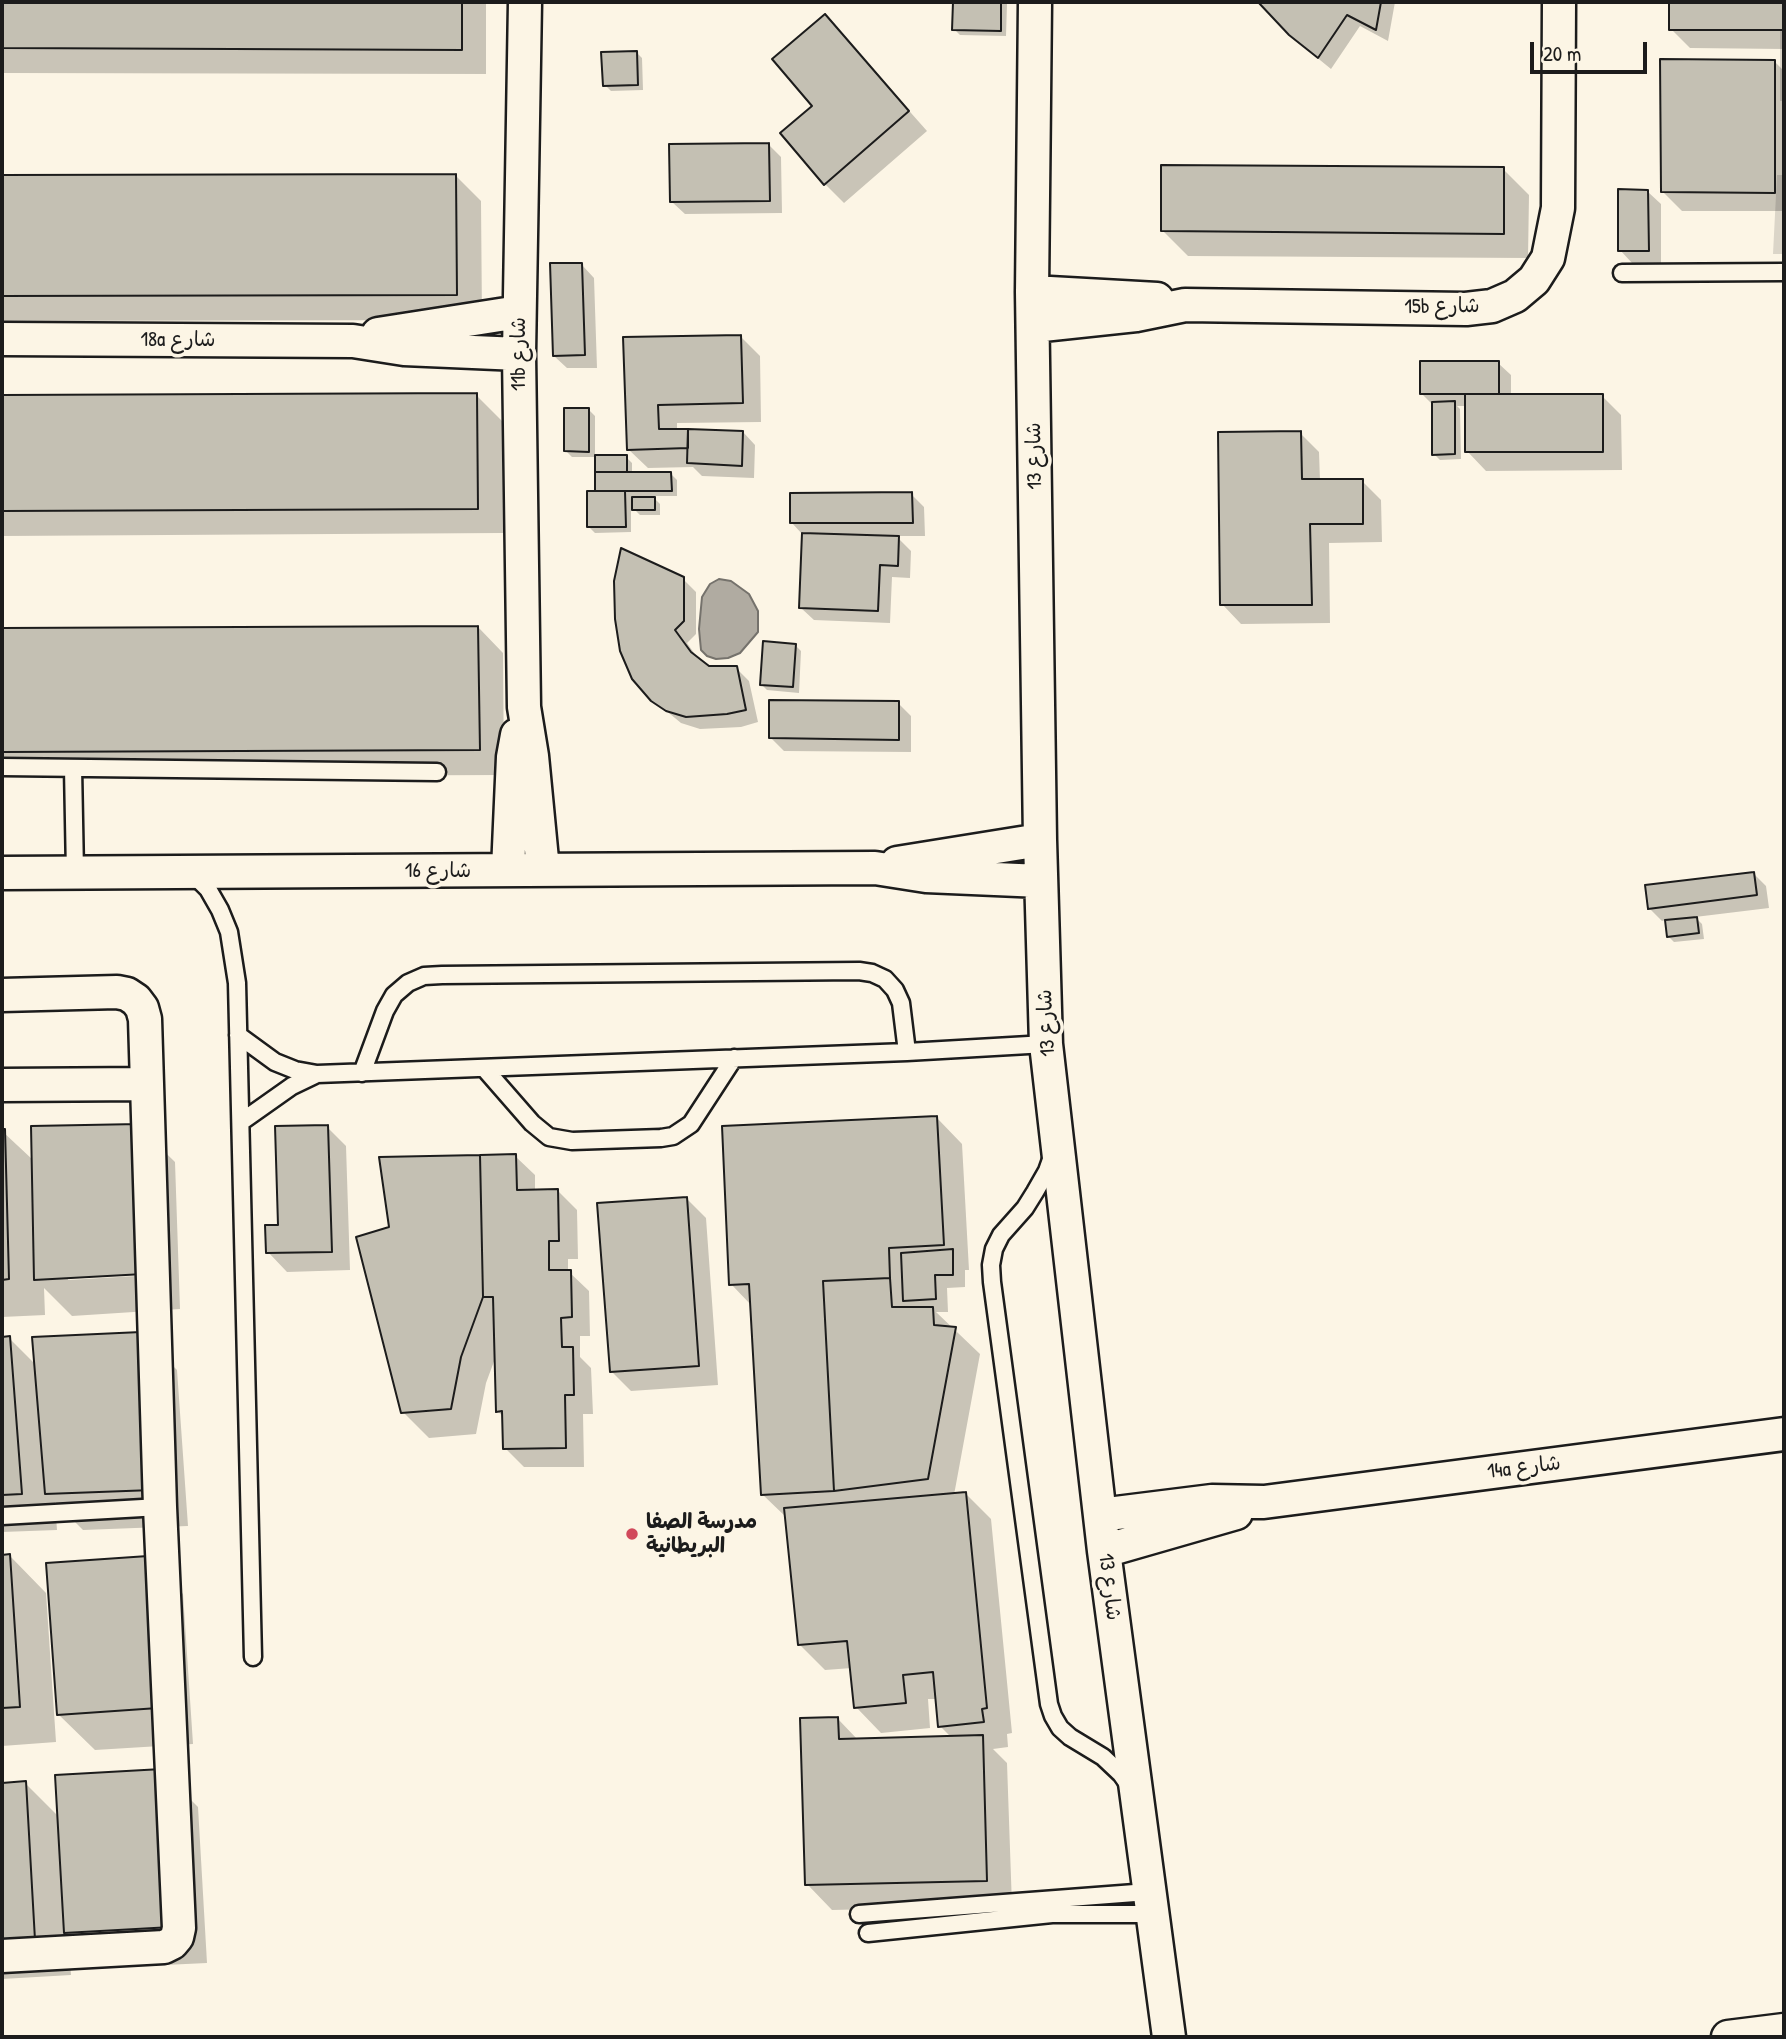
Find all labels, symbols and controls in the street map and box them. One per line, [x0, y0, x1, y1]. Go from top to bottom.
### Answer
scale bar [1534, 28, 1651, 72]
text: 20 m [1543, 39, 1581, 68]
street label: 15b شارع [1404, 294, 1480, 320]
street label: 11b شارع [506, 317, 532, 391]
street label: 18a شارع [140, 327, 216, 353]
street label: شارع 13 [1022, 422, 1048, 490]
street label: شارع 16 [405, 858, 471, 884]
street label: شارع 13 [1033, 989, 1061, 1057]
street label: 14a شارع [1486, 1451, 1562, 1485]
place label: مدرسة الصفا البريطانية [646, 1509, 757, 1559]
marker: مدرسة الصفا البريطانية [624, 1526, 640, 1542]
street label: شارع 13 [1092, 1552, 1126, 1622]

